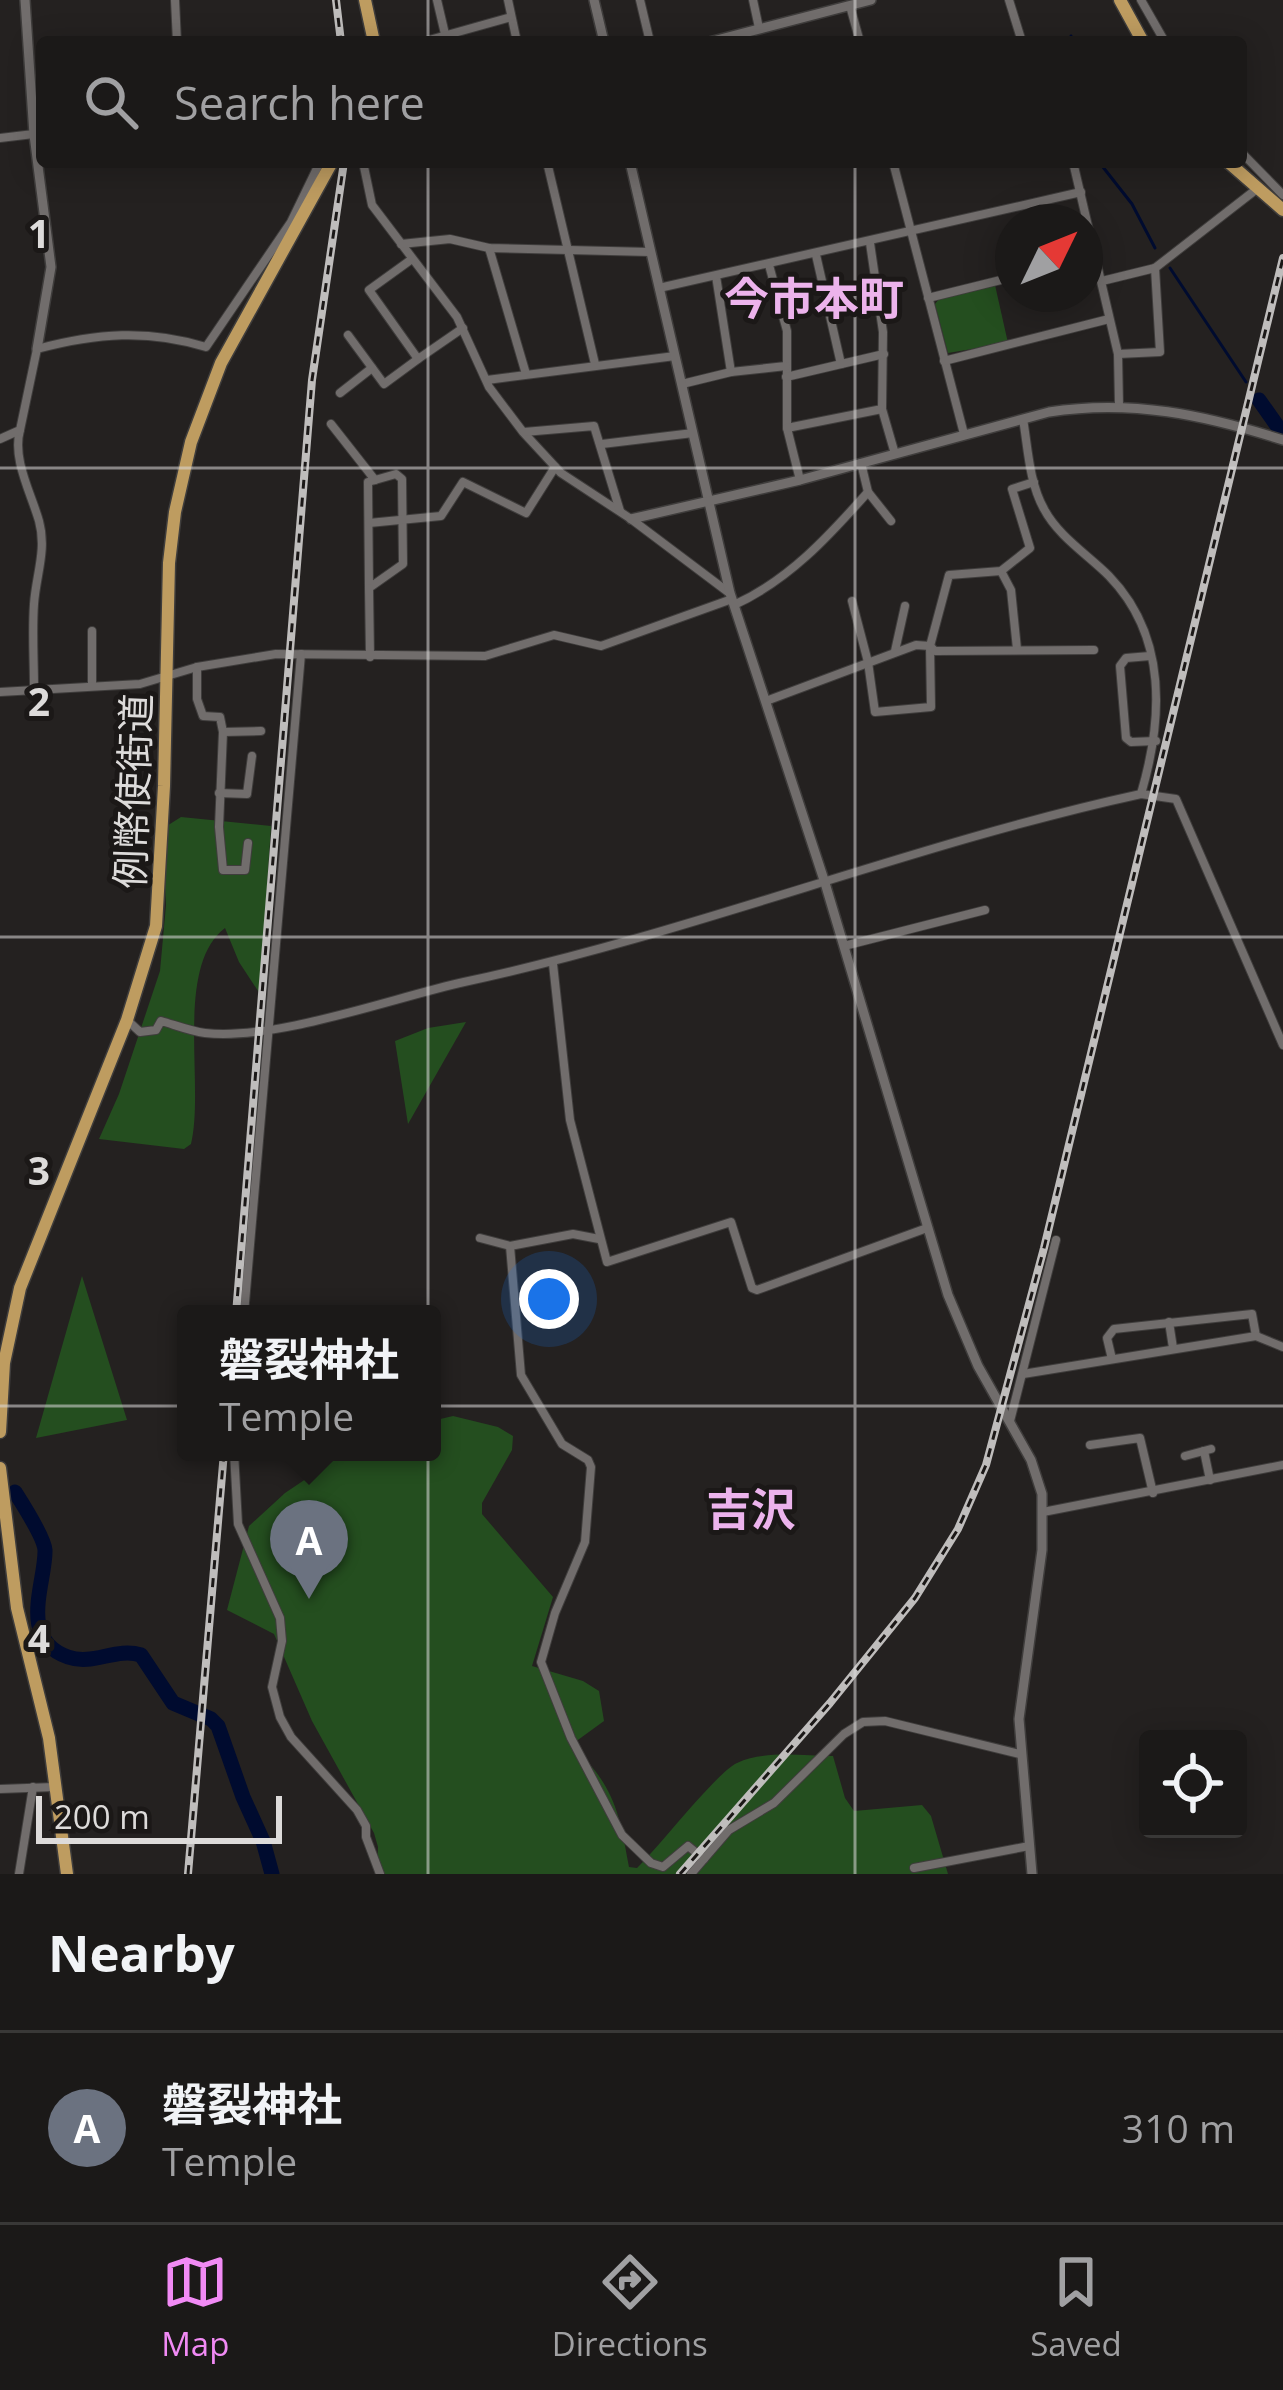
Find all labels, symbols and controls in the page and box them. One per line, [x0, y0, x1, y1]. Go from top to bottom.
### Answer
search box [36, 36, 1247, 168]
icon: search [78, 69, 144, 135]
text: Search here [174, 72, 425, 133]
north arrow [995, 204, 1103, 312]
text: 1 [28, 206, 50, 259]
district label: 今市本町 [724, 267, 904, 328]
text: 2 [28, 674, 50, 727]
street label: 例幣使街道 [102, 693, 162, 889]
text: 3 [28, 1143, 50, 1196]
your location [519, 1269, 579, 1329]
popup [177, 1305, 441, 1461]
text: 磐裂神社 [219, 1328, 399, 1389]
text: Temple [219, 1389, 354, 1442]
district label: 吉沢 [706, 1478, 796, 1539]
pin: A [270, 1500, 348, 1599]
text: 4 [28, 1611, 50, 1664]
map controls [1139, 1730, 1247, 1838]
button: locate [1139, 1730, 1247, 1838]
scale bar [36, 1790, 282, 1843]
text: 200 m [54, 1794, 150, 1839]
text: Nearby [48, 1917, 235, 1987]
text: 磐裂神社 [162, 2073, 342, 2134]
text: A [74, 2101, 100, 2154]
text: 310 m [1122, 2101, 1235, 2154]
text: Temple [162, 2134, 297, 2187]
tab: Map [161, 2249, 229, 2366]
tab: Directions [552, 2249, 708, 2366]
tab: Saved [1030, 2249, 1122, 2366]

